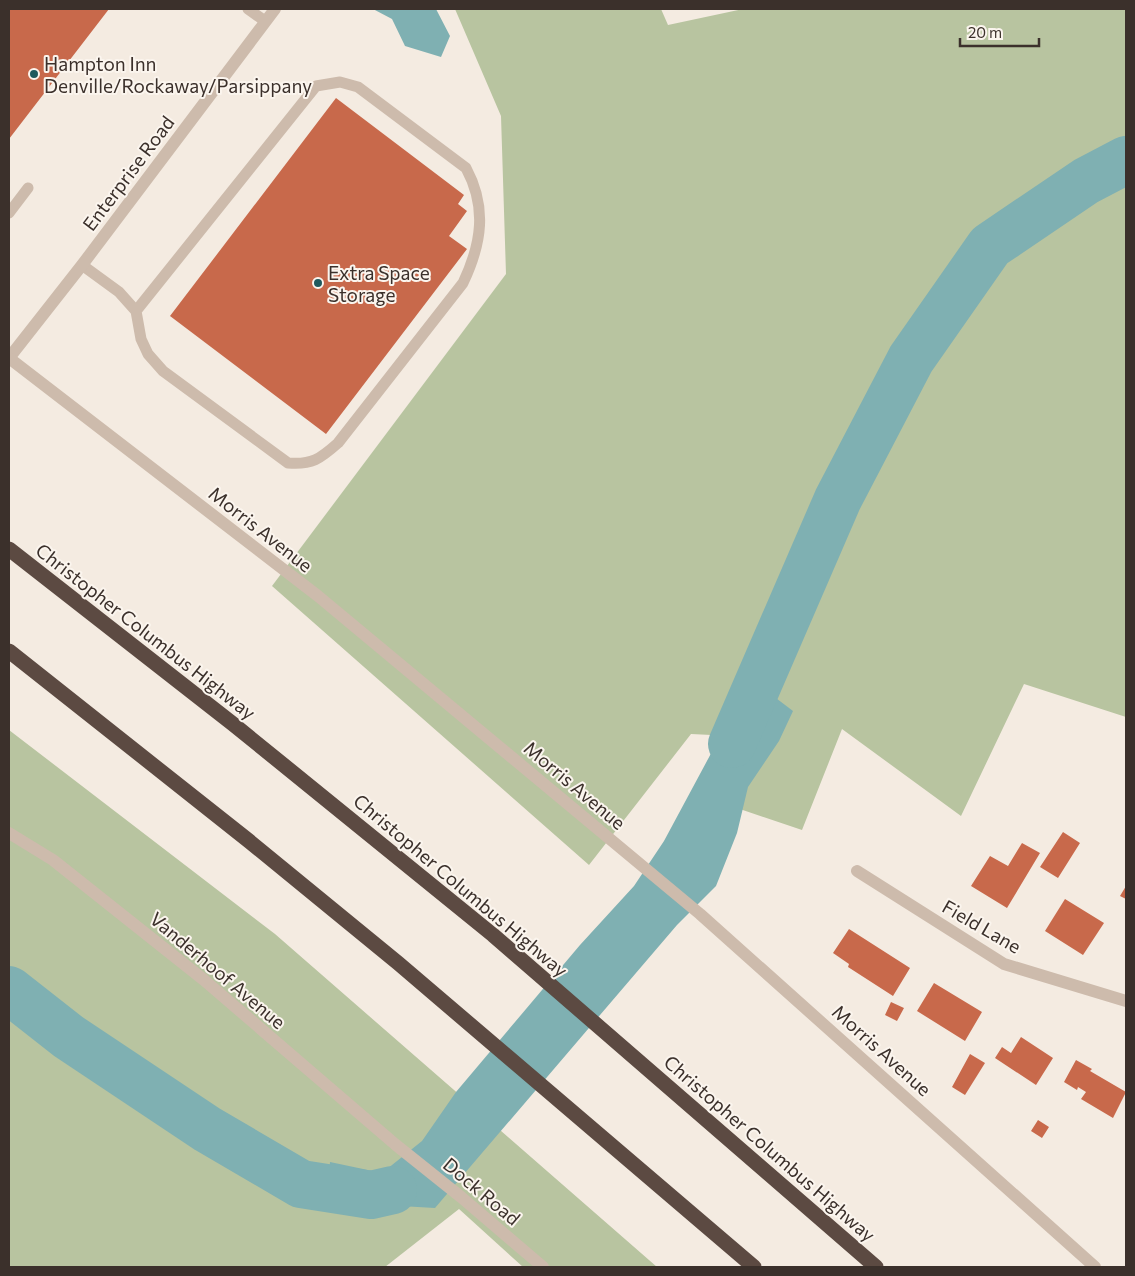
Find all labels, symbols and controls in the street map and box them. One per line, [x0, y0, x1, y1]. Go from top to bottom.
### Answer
scale bar [960, 15, 1039, 47]
text: 20 m [968, 23, 1002, 41]
place label: Hampton Inn Denville/Rockaway/Parsippany [44, 52, 312, 97]
marker: Hampton Inn Denville/Rockaway/Parsippany [28, 68, 40, 80]
street label: Enterprise Road [77, 111, 179, 235]
place label: Extra Space Storage [328, 261, 430, 306]
marker: Extra Space Storage [312, 277, 324, 289]
street label: Morris Avenue [205, 481, 317, 577]
street label: Christopher Columbus Highway [32, 538, 261, 724]
street label: Morris Avenue [520, 736, 630, 834]
street label: Christopher Columbus Highway [349, 789, 573, 982]
street label: Field Lane [939, 894, 1025, 958]
street label: Vanderhoof Avenue [146, 907, 290, 1033]
street label: Morris Avenue [828, 1000, 936, 1100]
street label: Christopher Columbus Highway [660, 1050, 881, 1246]
street label: Dock Road [439, 1152, 525, 1230]

